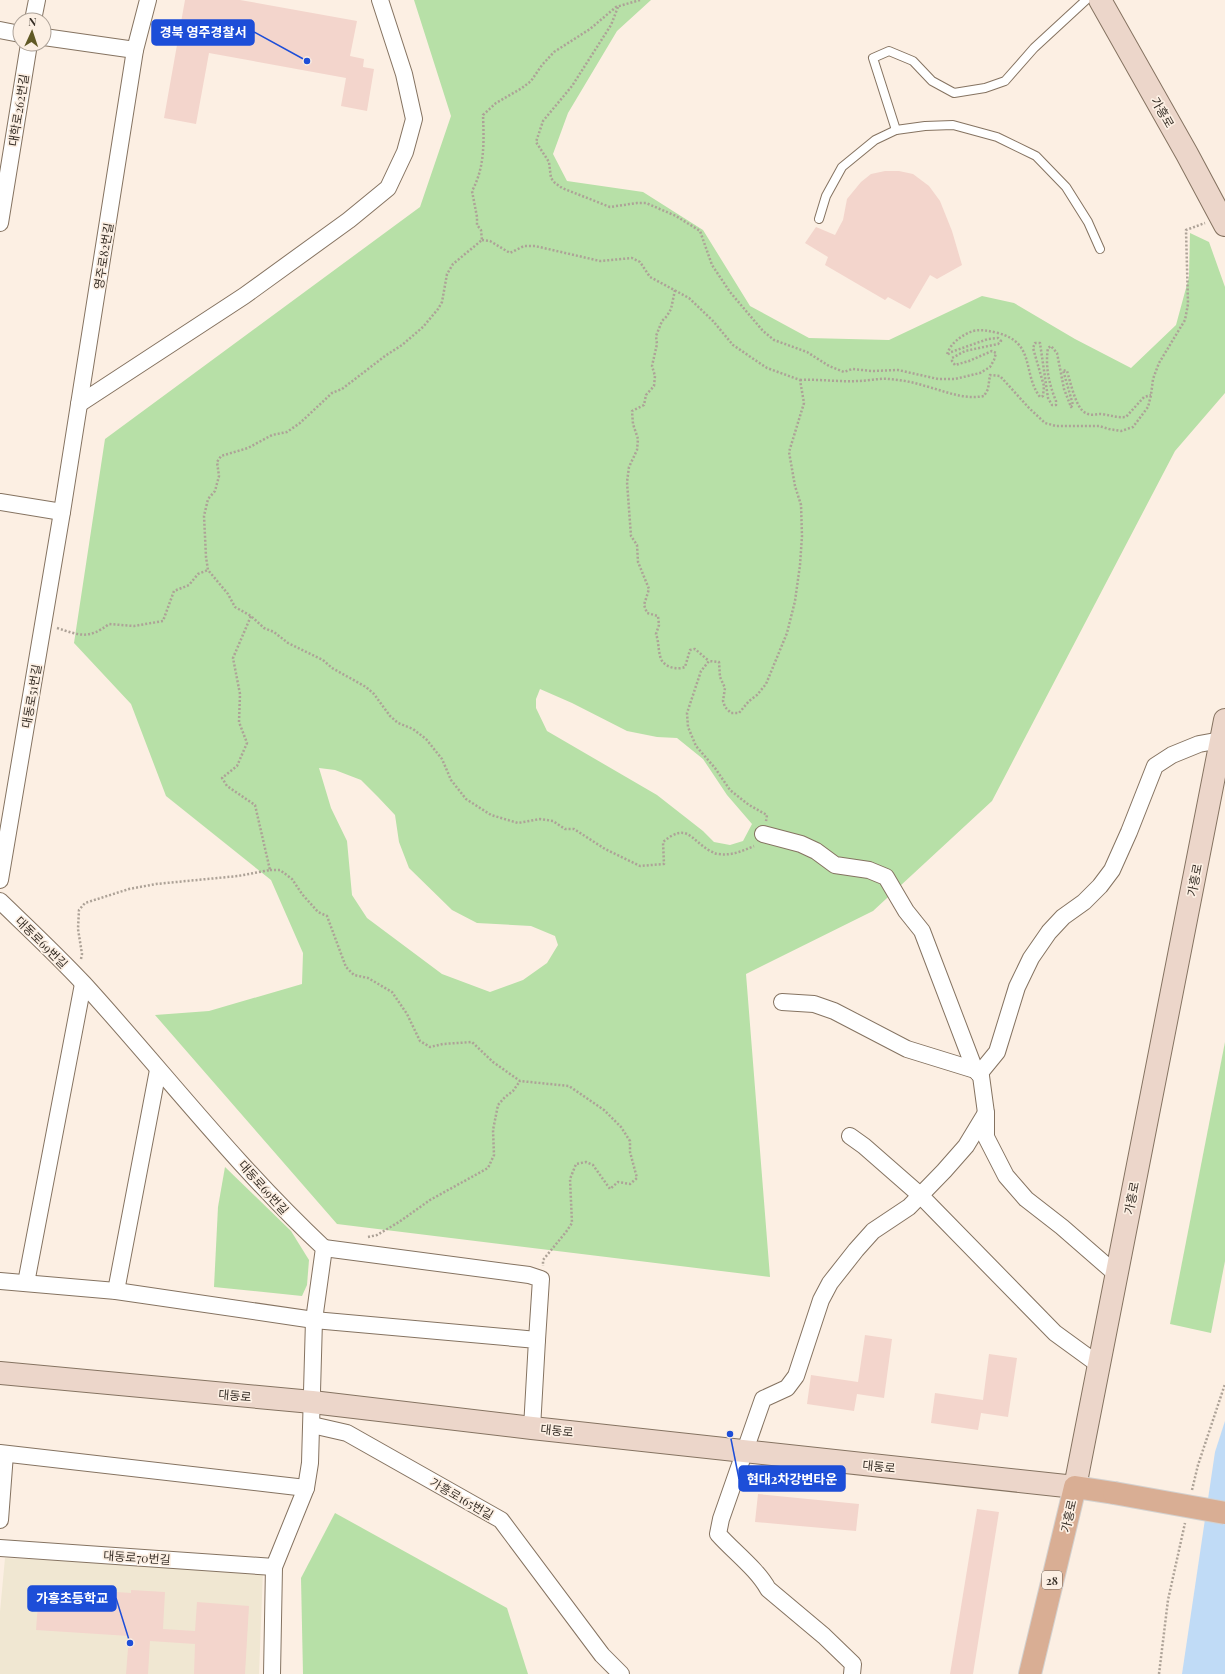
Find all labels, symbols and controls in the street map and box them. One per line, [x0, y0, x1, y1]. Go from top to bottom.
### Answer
north arrow [12, 12, 52, 52]
text: N [28, 14, 37, 29]
callout: 경북 영주경찰서 [152, 20, 254, 45]
text: 경북 영주경찰서 [160, 23, 246, 40]
street label: 대학로262번길 [4, 73, 32, 147]
street label: 가흥로 [1148, 94, 1178, 130]
street label: 영주로82번길 [90, 222, 116, 290]
street label: 대동로51번길 [18, 663, 44, 729]
street label: 가흥로 [1183, 862, 1205, 898]
street label: 대동로69번길 [12, 912, 72, 972]
street label: 대동로69번길 [235, 1157, 293, 1217]
street label: 가흥로 [1120, 1180, 1142, 1216]
street label: 대동로 [218, 1386, 252, 1404]
street label: 대동로 [540, 1420, 574, 1440]
street label: 대동로 [862, 1456, 896, 1476]
callout: 현대2차강변타운 [739, 1466, 845, 1491]
text: 현대2차강변타운 [747, 1470, 837, 1487]
street label: 가흥로165번길 [427, 1473, 497, 1523]
street label: 가흥로 [1056, 1498, 1080, 1534]
street label: 대동로70번길 [103, 1547, 171, 1567]
road number: 28 [1042, 1571, 1062, 1589]
callout: 가흥초등학교 [28, 1586, 116, 1611]
text: 가흥초등학교 [36, 1589, 108, 1606]

